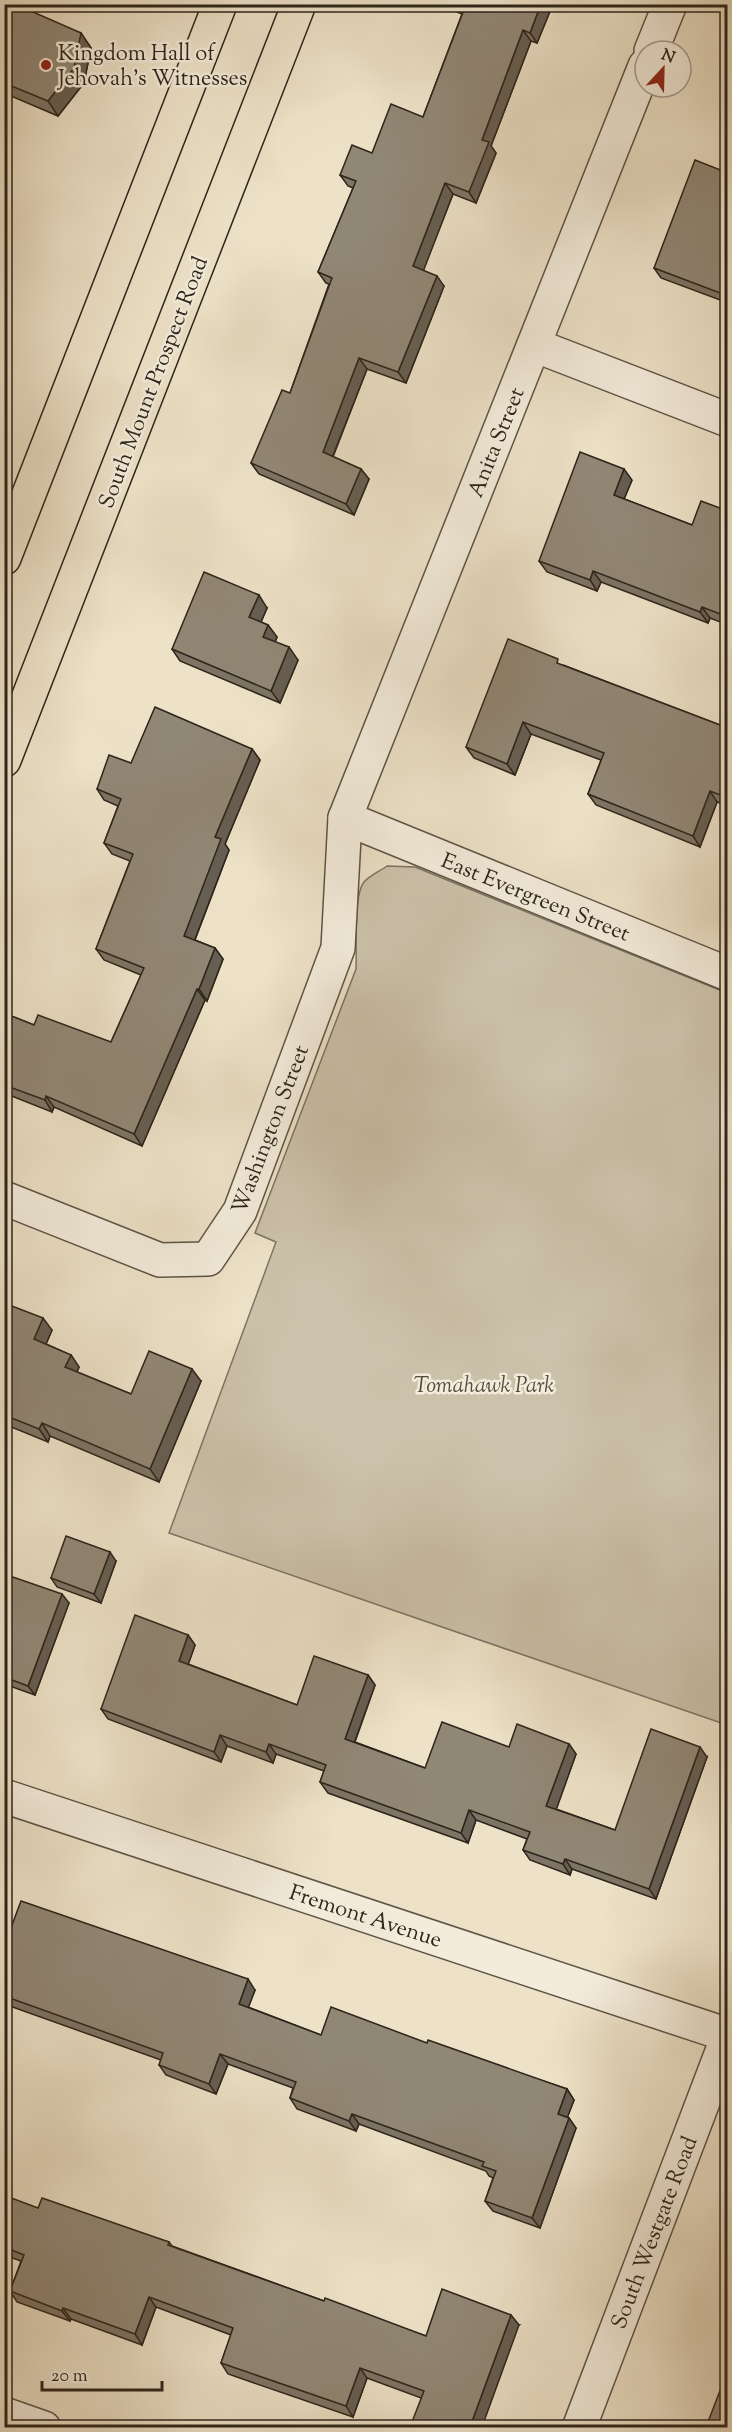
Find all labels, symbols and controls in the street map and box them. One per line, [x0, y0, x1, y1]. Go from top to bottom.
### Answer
place label: Kingdom Hall of Jehovah's Witnesses [57, 39, 247, 96]
north arrow [633, 39, 693, 99]
text: N [657, 44, 678, 71]
marker: Kingdom Hall of Jehovah's Witnesses [39, 58, 53, 72]
street label: South Mount Prospect Road [92, 252, 218, 514]
street label: Anita Street [461, 383, 535, 503]
street label: East Evergreen Street [436, 846, 634, 951]
street label: Washington Street [225, 1041, 319, 1219]
park label: Tomahawk Park [414, 1371, 554, 1403]
street label: Fremont Avenue [285, 1878, 446, 1958]
street label: South Westgate Road [604, 2132, 707, 2334]
scale bar [42, 2354, 162, 2392]
text: 20 m [51, 2364, 88, 2390]

